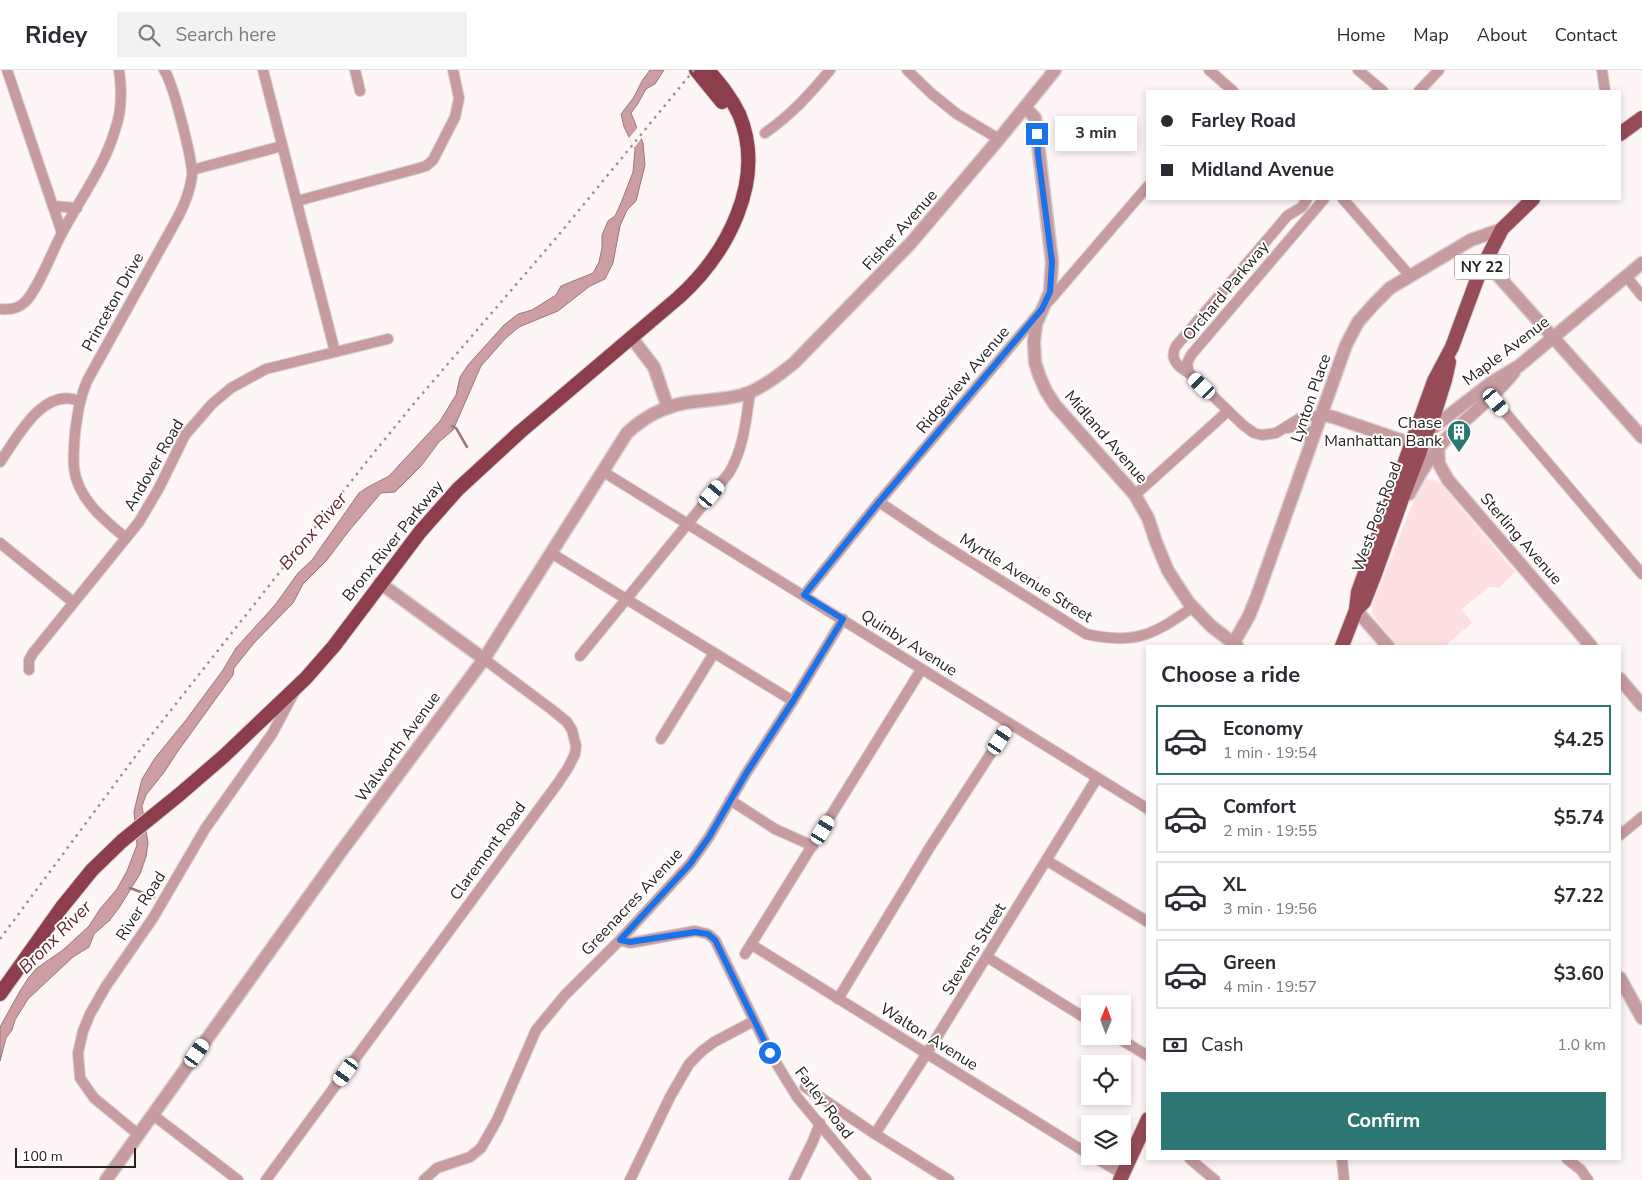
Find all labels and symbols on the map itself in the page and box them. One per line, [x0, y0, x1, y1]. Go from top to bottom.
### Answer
callout: 3 min [1054, 116, 1137, 152]
route end [1026, 123, 1048, 145]
street label: Fisher Avenue [858, 185, 942, 275]
street label: Orchard Parkway [1178, 236, 1275, 345]
street label: Princeton Drive [77, 249, 149, 355]
road number: NY 22 [1454, 254, 1510, 280]
street label: Maple Avenue [1458, 311, 1554, 391]
street label: Ridgeview Avenue [912, 322, 1014, 438]
street label: Lynton Place [1286, 351, 1336, 445]
car [1186, 370, 1218, 402]
street label: Midland Avenue [1059, 386, 1153, 488]
car [1480, 386, 1511, 418]
place label: Chase Manhattan Bank [1324, 412, 1443, 452]
street label: Andover Road [119, 415, 189, 515]
building icon: Chase Manhattan Bank [1446, 419, 1472, 453]
street label: West Post Road [1347, 459, 1407, 575]
street label: Bronx River Parkway [337, 475, 449, 606]
car [696, 478, 727, 510]
water label: Bronx River [274, 487, 353, 575]
street label: Sterling Avenue [1475, 488, 1567, 590]
street label: Myrtle Avenue Street [955, 528, 1097, 628]
street label: Quinby Avenue [857, 605, 961, 681]
street label: Walworth Avenue [350, 687, 446, 807]
car [985, 723, 1014, 757]
street label: Claremont Road [445, 797, 531, 905]
car [808, 813, 837, 847]
street label: Greenacres Avenue [576, 843, 688, 961]
street label: River Road [111, 867, 171, 945]
water label: Bronx River [13, 895, 97, 979]
street label: Stevens Street [937, 898, 1011, 999]
north arrow [1081, 995, 1131, 1045]
street label: Walton Avenue [876, 998, 982, 1076]
car [182, 1036, 211, 1070]
route start [759, 1042, 781, 1064]
car [331, 1055, 360, 1089]
street label: Farley Road [790, 1062, 858, 1144]
scale bar [15, 1145, 136, 1168]

